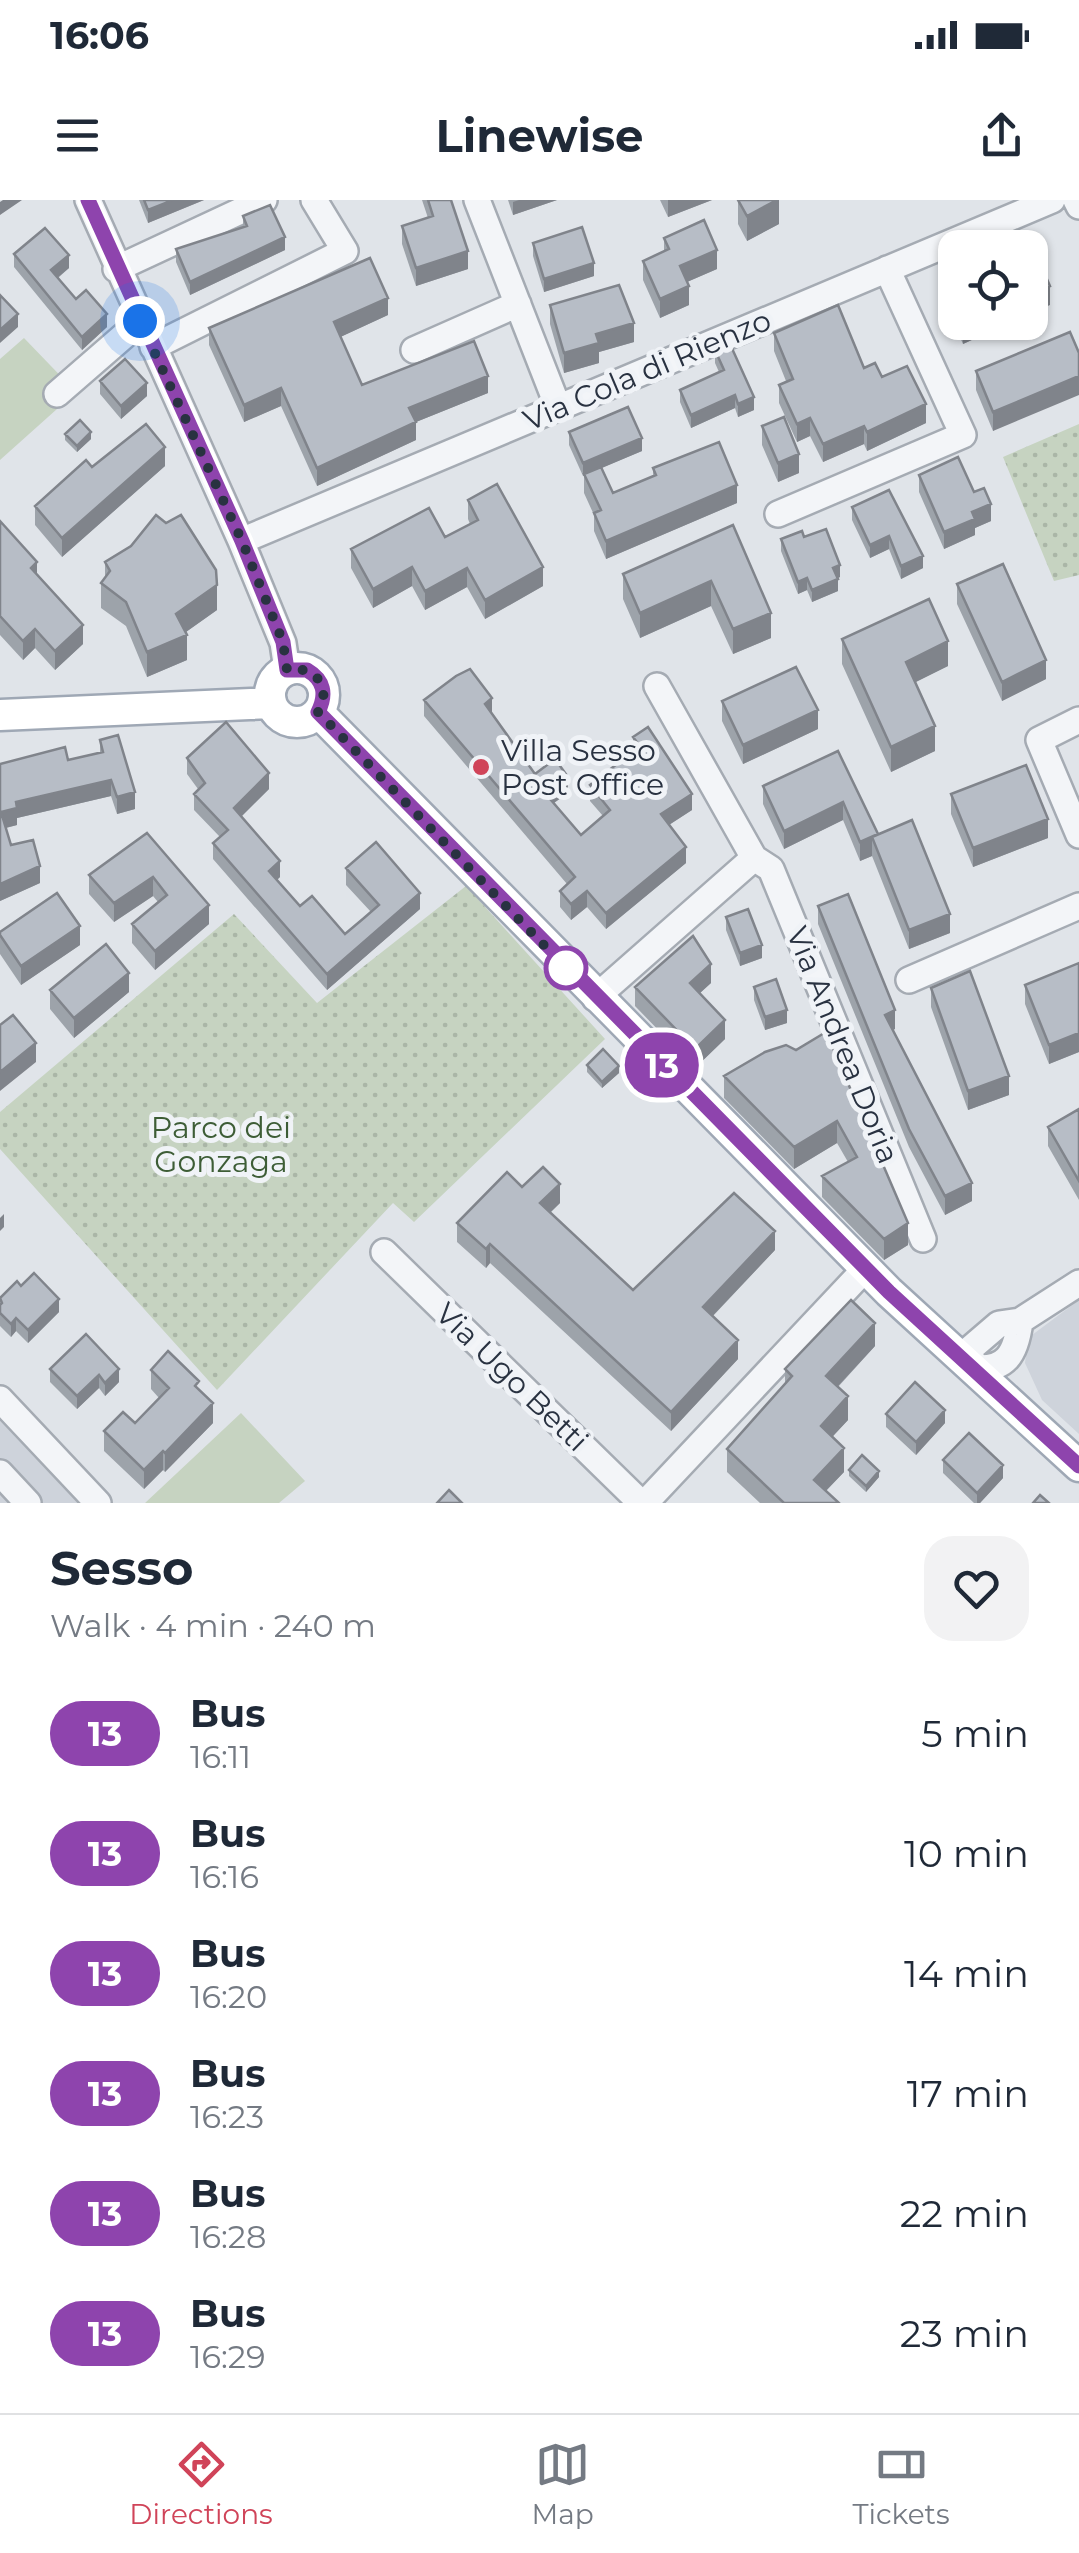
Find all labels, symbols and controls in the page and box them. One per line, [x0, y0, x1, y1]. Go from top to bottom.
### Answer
text: 16:06 [50, 12, 149, 59]
icon: menu [50, 108, 105, 163]
text: Linewise [436, 108, 643, 163]
icon: share [974, 108, 1029, 163]
map controls [938, 230, 1048, 340]
button: locate [938, 230, 1048, 340]
your location [115, 296, 165, 346]
street label: Via Cola di Rienzo [518, 301, 776, 439]
place label: Villa Sesso Post Office [501, 732, 664, 803]
marker: Villa Sesso Post Office [470, 756, 492, 778]
street label: Via Andrea Doria [779, 921, 907, 1169]
unlabelled marker [545, 947, 587, 989]
line badge: 13 [617, 1032, 707, 1098]
text: 13 [645, 1044, 679, 1087]
park label: Parco dei Gonzaga [151, 1109, 291, 1180]
street label: Via Ugo Betti [428, 1295, 596, 1459]
button: heart [924, 1536, 1029, 1641]
text: Sesso [50, 1539, 193, 1597]
text: Walk · 4 min · 240 m [50, 1606, 376, 1645]
text: Bus [190, 1690, 265, 1737]
text: 5 min [921, 1710, 1029, 1757]
text: 13 [88, 1712, 122, 1755]
text: 16:11 [190, 1737, 251, 1776]
text: Bus [190, 1810, 265, 1857]
text: 10 min [904, 1830, 1029, 1877]
text: 13 [88, 1832, 122, 1875]
text: 16:16 [190, 1857, 259, 1896]
text: Bus [190, 1930, 265, 1977]
text: 14 min [904, 1950, 1029, 1997]
text: 13 [88, 1952, 122, 1995]
text: 16:20 [190, 1977, 267, 2016]
text: Bus [190, 2050, 265, 2097]
text: 17 min [907, 2070, 1029, 2117]
text: 13 [88, 2072, 122, 2115]
text: 16:23 [190, 2097, 264, 2136]
text: Bus [190, 2170, 265, 2217]
text: 22 min [900, 2190, 1029, 2237]
text: 13 [88, 2192, 122, 2235]
text: 16:28 [190, 2217, 266, 2256]
text: Bus [190, 2290, 265, 2337]
text: 23 min [900, 2310, 1029, 2357]
text: 13 [88, 2312, 122, 2355]
text: 16:29 [190, 2337, 266, 2376]
tab: Directions [129, 2437, 273, 2531]
tab: Map [531, 2437, 594, 2531]
tab: Tickets [852, 2437, 950, 2531]

